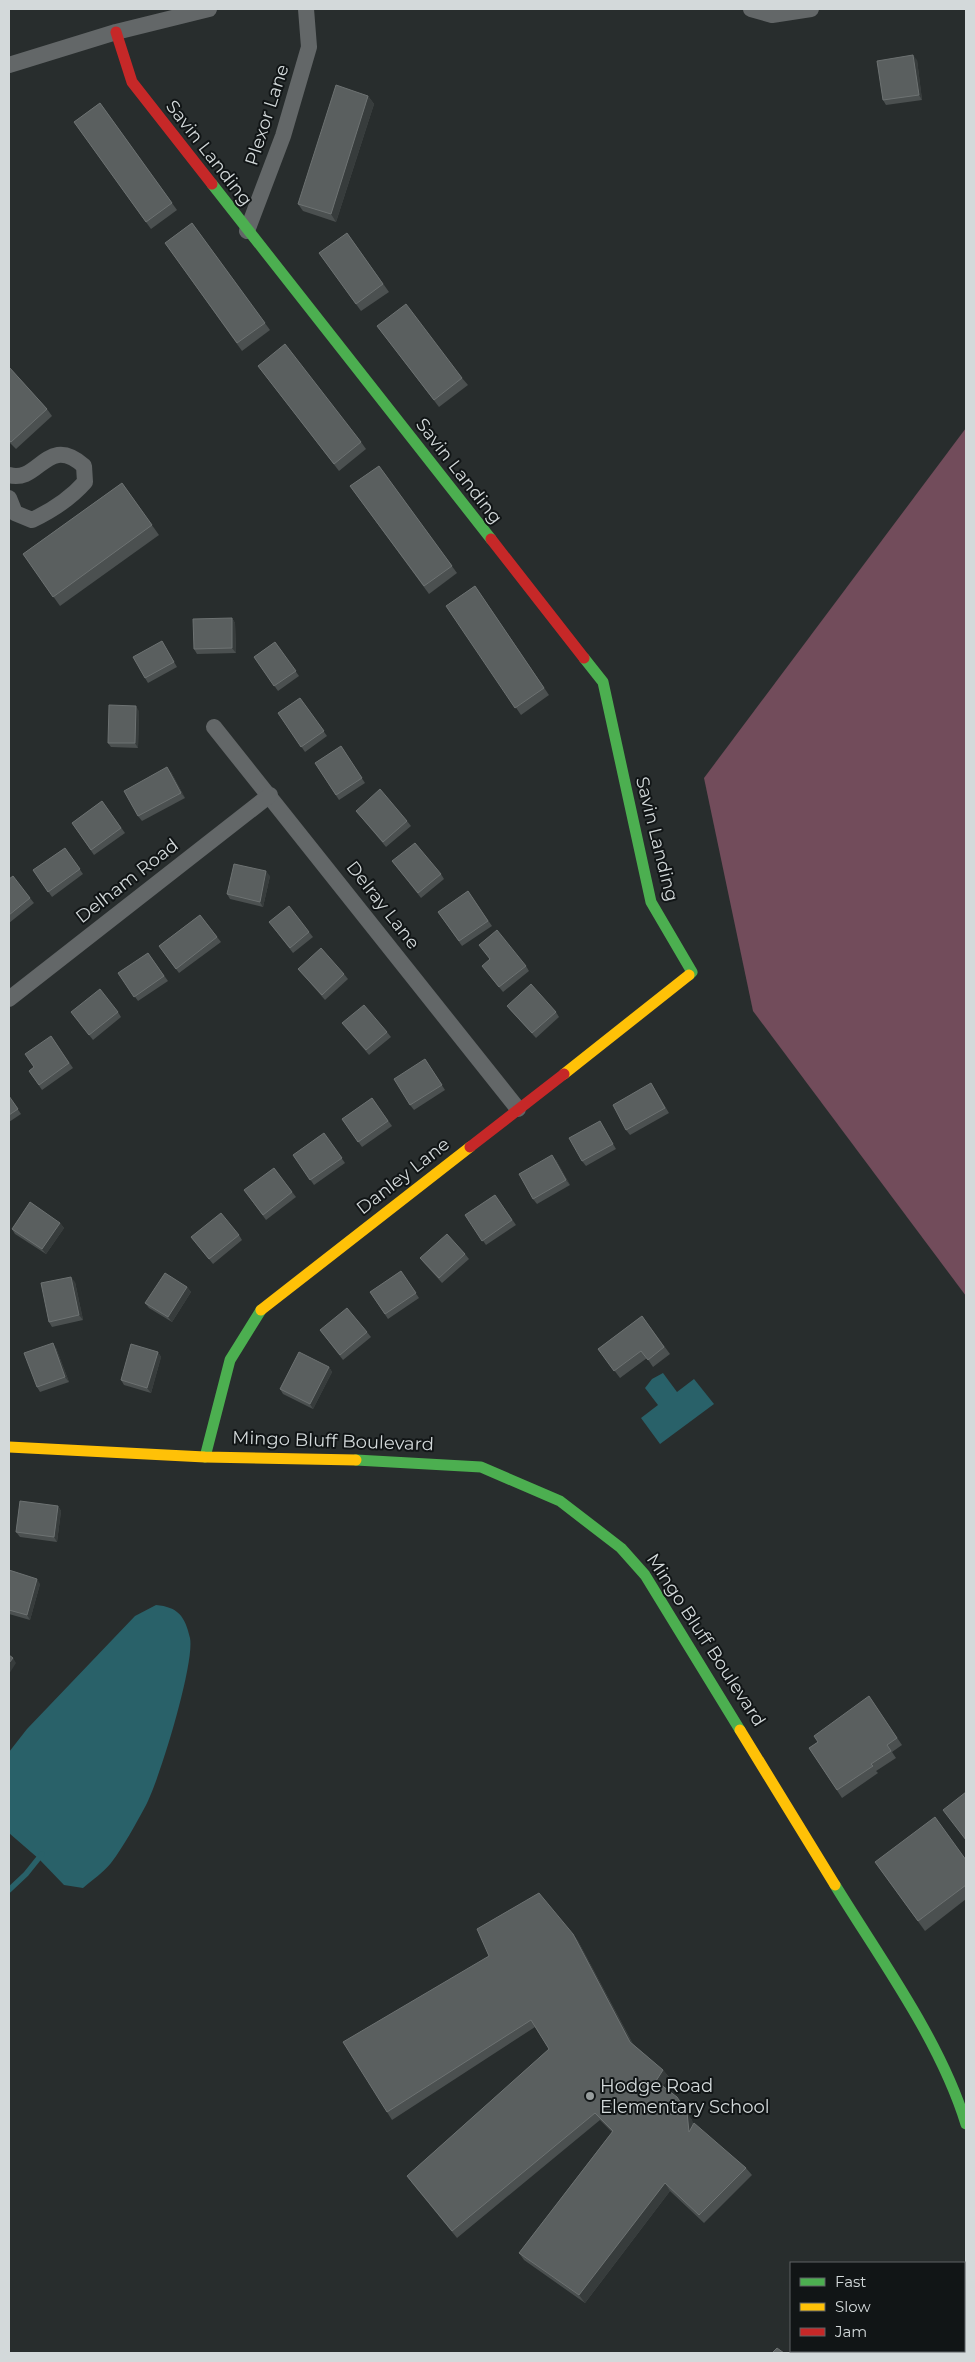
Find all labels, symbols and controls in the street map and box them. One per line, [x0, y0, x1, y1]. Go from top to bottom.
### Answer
street label: Plexor Lane [240, 61, 294, 168]
street label: Savin Landing [161, 96, 257, 210]
street label: Savin Landing [411, 414, 507, 528]
street label: Savin Landing [631, 774, 683, 904]
street label: Delham Road [71, 834, 183, 928]
street label: Delray Lane [342, 856, 424, 954]
street label: Danley Lane [352, 1133, 454, 1219]
street label: Mingo Bluff Boulevard [232, 1426, 434, 1456]
street label: Mingo Bluff Boulevard [642, 1549, 770, 1731]
place label: Hodge Road Elementary School [600, 2075, 770, 2118]
marker: Hodge Road Elementary School [584, 2090, 596, 2102]
legend [790, 2262, 965, 2352]
text: Fast [835, 2272, 866, 2291]
text: Slow [835, 2297, 871, 2316]
text: Jam [834, 2322, 867, 2341]

